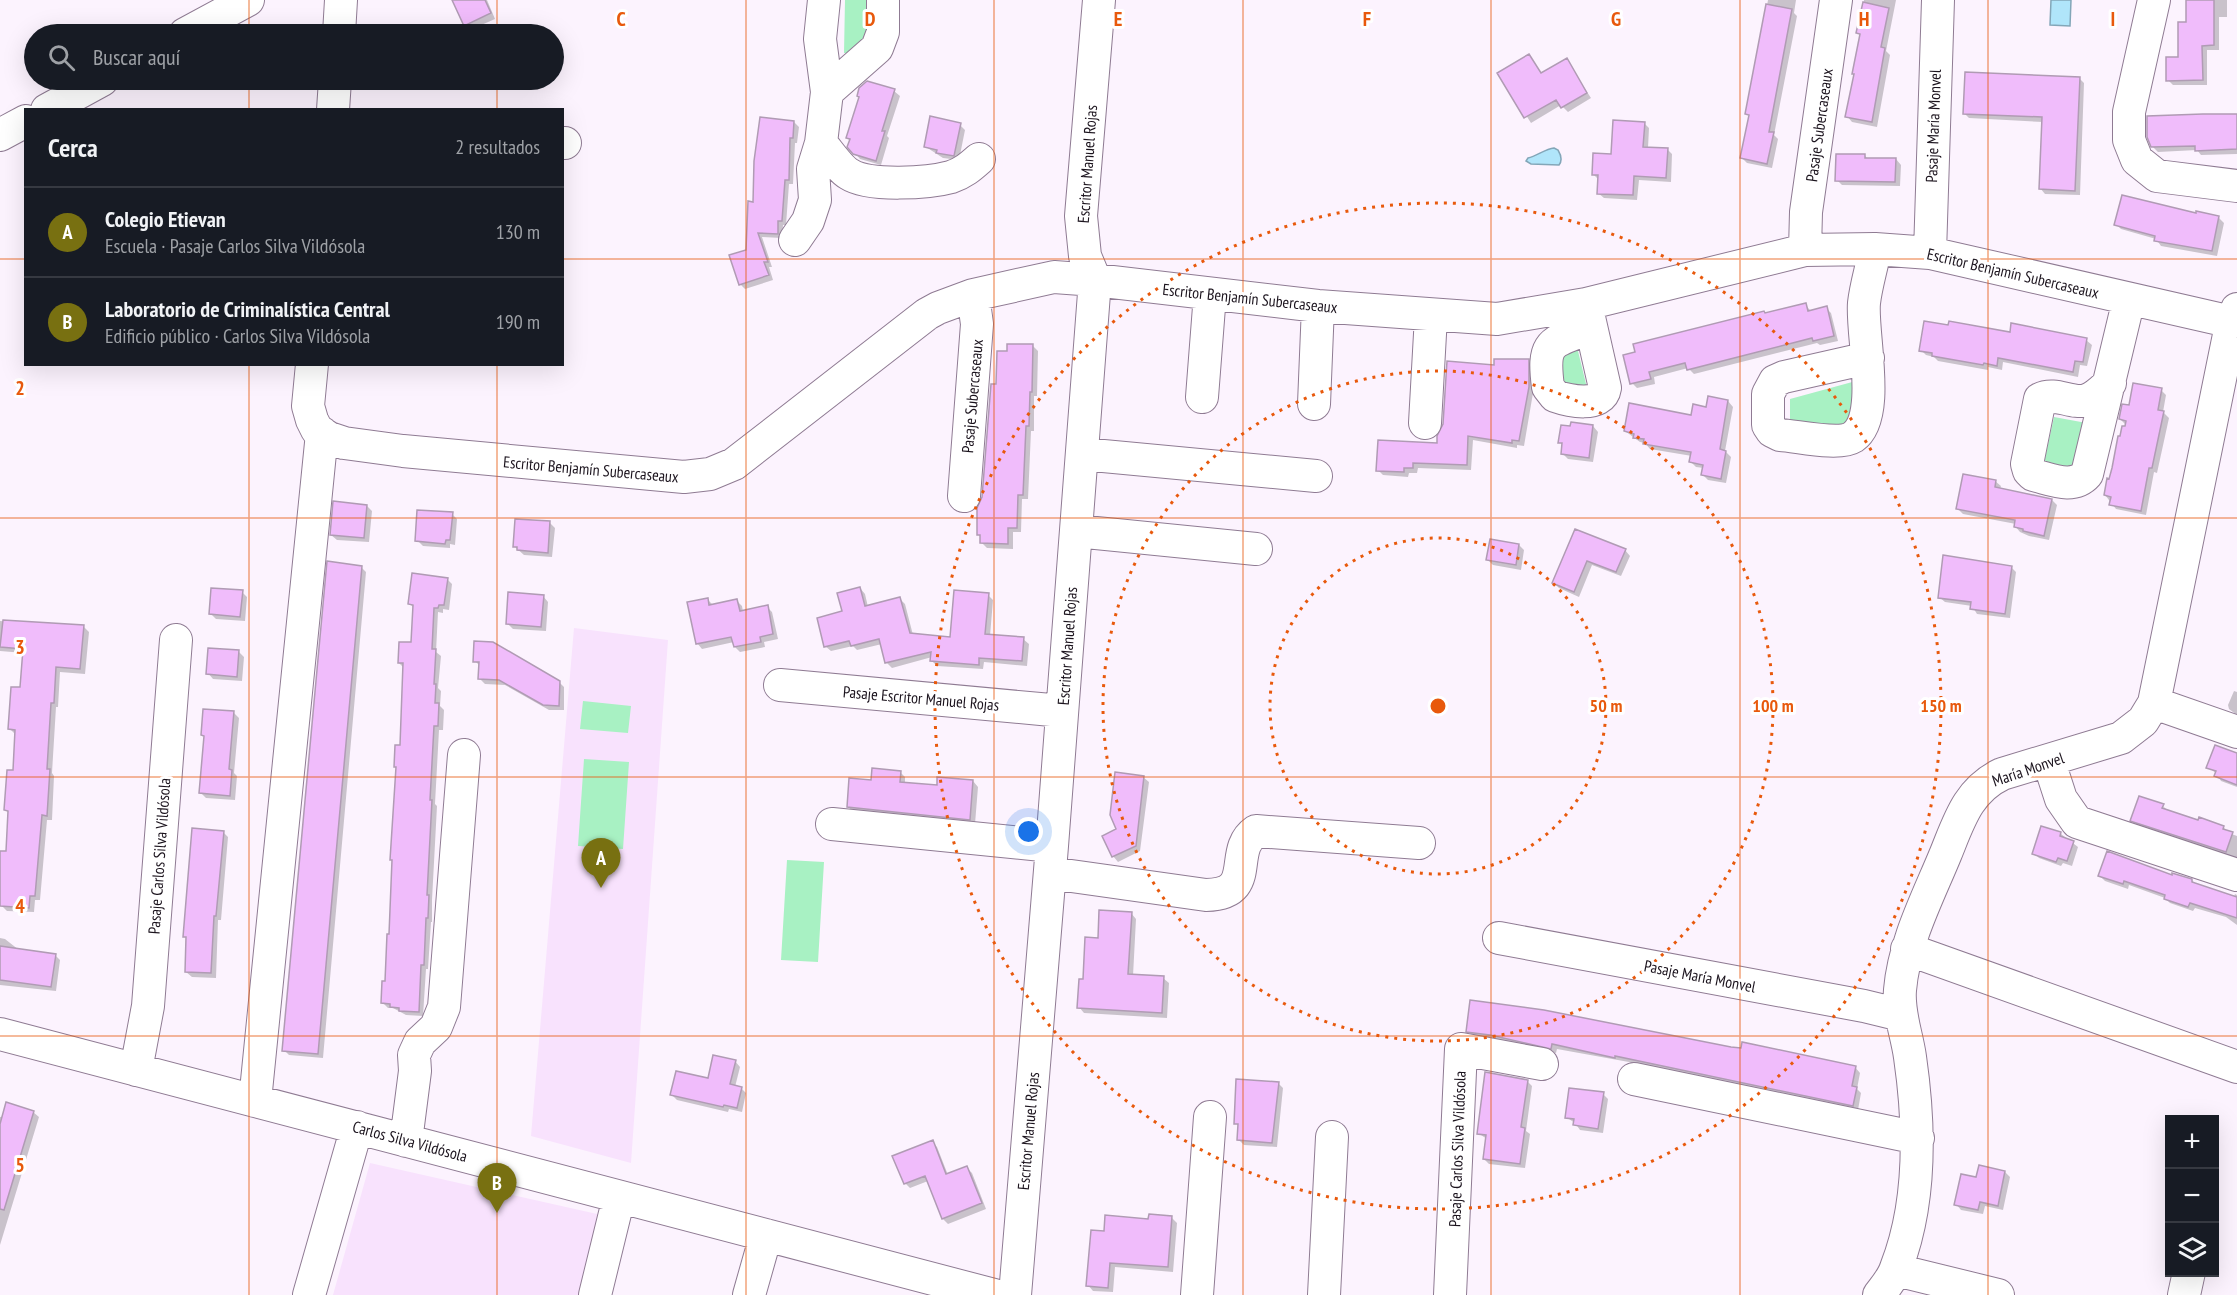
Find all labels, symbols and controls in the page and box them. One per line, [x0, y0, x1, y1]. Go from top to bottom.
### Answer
text: C [616, 6, 626, 32]
text: D [865, 6, 876, 32]
text: E [1114, 6, 1122, 32]
text: F [1363, 6, 1371, 32]
text: G [1611, 6, 1621, 32]
text: H [1859, 6, 1869, 32]
text: I [2111, 6, 2115, 32]
search box [24, 24, 564, 90]
icon: search [45, 41, 78, 74]
text: Buscar aquí [93, 43, 180, 71]
street label: Pasaje Subercaseaux [1801, 67, 1837, 183]
street label: Pasaje María Monvel [1921, 69, 1945, 183]
street label: Escritor Manuel Rojas [1073, 104, 1101, 224]
text: Cerca [48, 131, 98, 164]
text: 2 resultados [455, 134, 540, 160]
text: Colegio Etievan [105, 205, 226, 233]
text: A [62, 219, 73, 245]
text: 130 m [496, 219, 540, 245]
text: Escuela · Pasaje Carlos Silva Vildósola [105, 233, 365, 259]
street label: Escritor Benjamín Subercaseaux [1925, 243, 2101, 303]
street label: Escritor Benjamín Subercaseaux [1161, 279, 1339, 317]
text: Laboratorio de Criminalística Central [105, 295, 390, 323]
text: B [63, 309, 72, 335]
text: 190 m [496, 309, 540, 335]
text: Edificio público · Carlos Silva Vildósola [105, 323, 370, 349]
street label: Pasaje Subercaseaux [957, 338, 987, 454]
text: 2 [15, 375, 25, 401]
street label: Escritor Benjamín Subercaseaux [503, 451, 680, 487]
street label: Escritor Manuel Rojas [1053, 586, 1081, 706]
text: 3 [15, 634, 25, 660]
street label: Pasaje Escritor Manuel Rojas [842, 681, 1000, 715]
text: 50 m [1590, 694, 1622, 717]
text: 100 m [1752, 694, 1794, 717]
text: 150 m [1920, 694, 1962, 717]
centre of rings [1428, 696, 1448, 716]
street label: María Monvel [1989, 747, 2067, 791]
street label: Pasaje Carlos Silva Vildósola [144, 777, 174, 935]
your location [1014, 817, 1043, 846]
pin: A [582, 838, 620, 888]
text: 4 [15, 893, 25, 919]
street label: Pasaje María Monvel [1642, 955, 1758, 997]
street label: Escritor Manuel Rojas [1013, 1071, 1043, 1191]
street label: Pasaje Carlos Silva Vildósola [1444, 1071, 1470, 1227]
map controls [2165, 1115, 2219, 1277]
button: + [2165, 1115, 2219, 1169]
street label: Carlos Silva Vildósola [350, 1116, 470, 1166]
text: 5 [15, 1152, 25, 1178]
pin: B [478, 1164, 516, 1213]
button: − [2165, 1169, 2219, 1223]
button: layers [2165, 1223, 2219, 1277]

